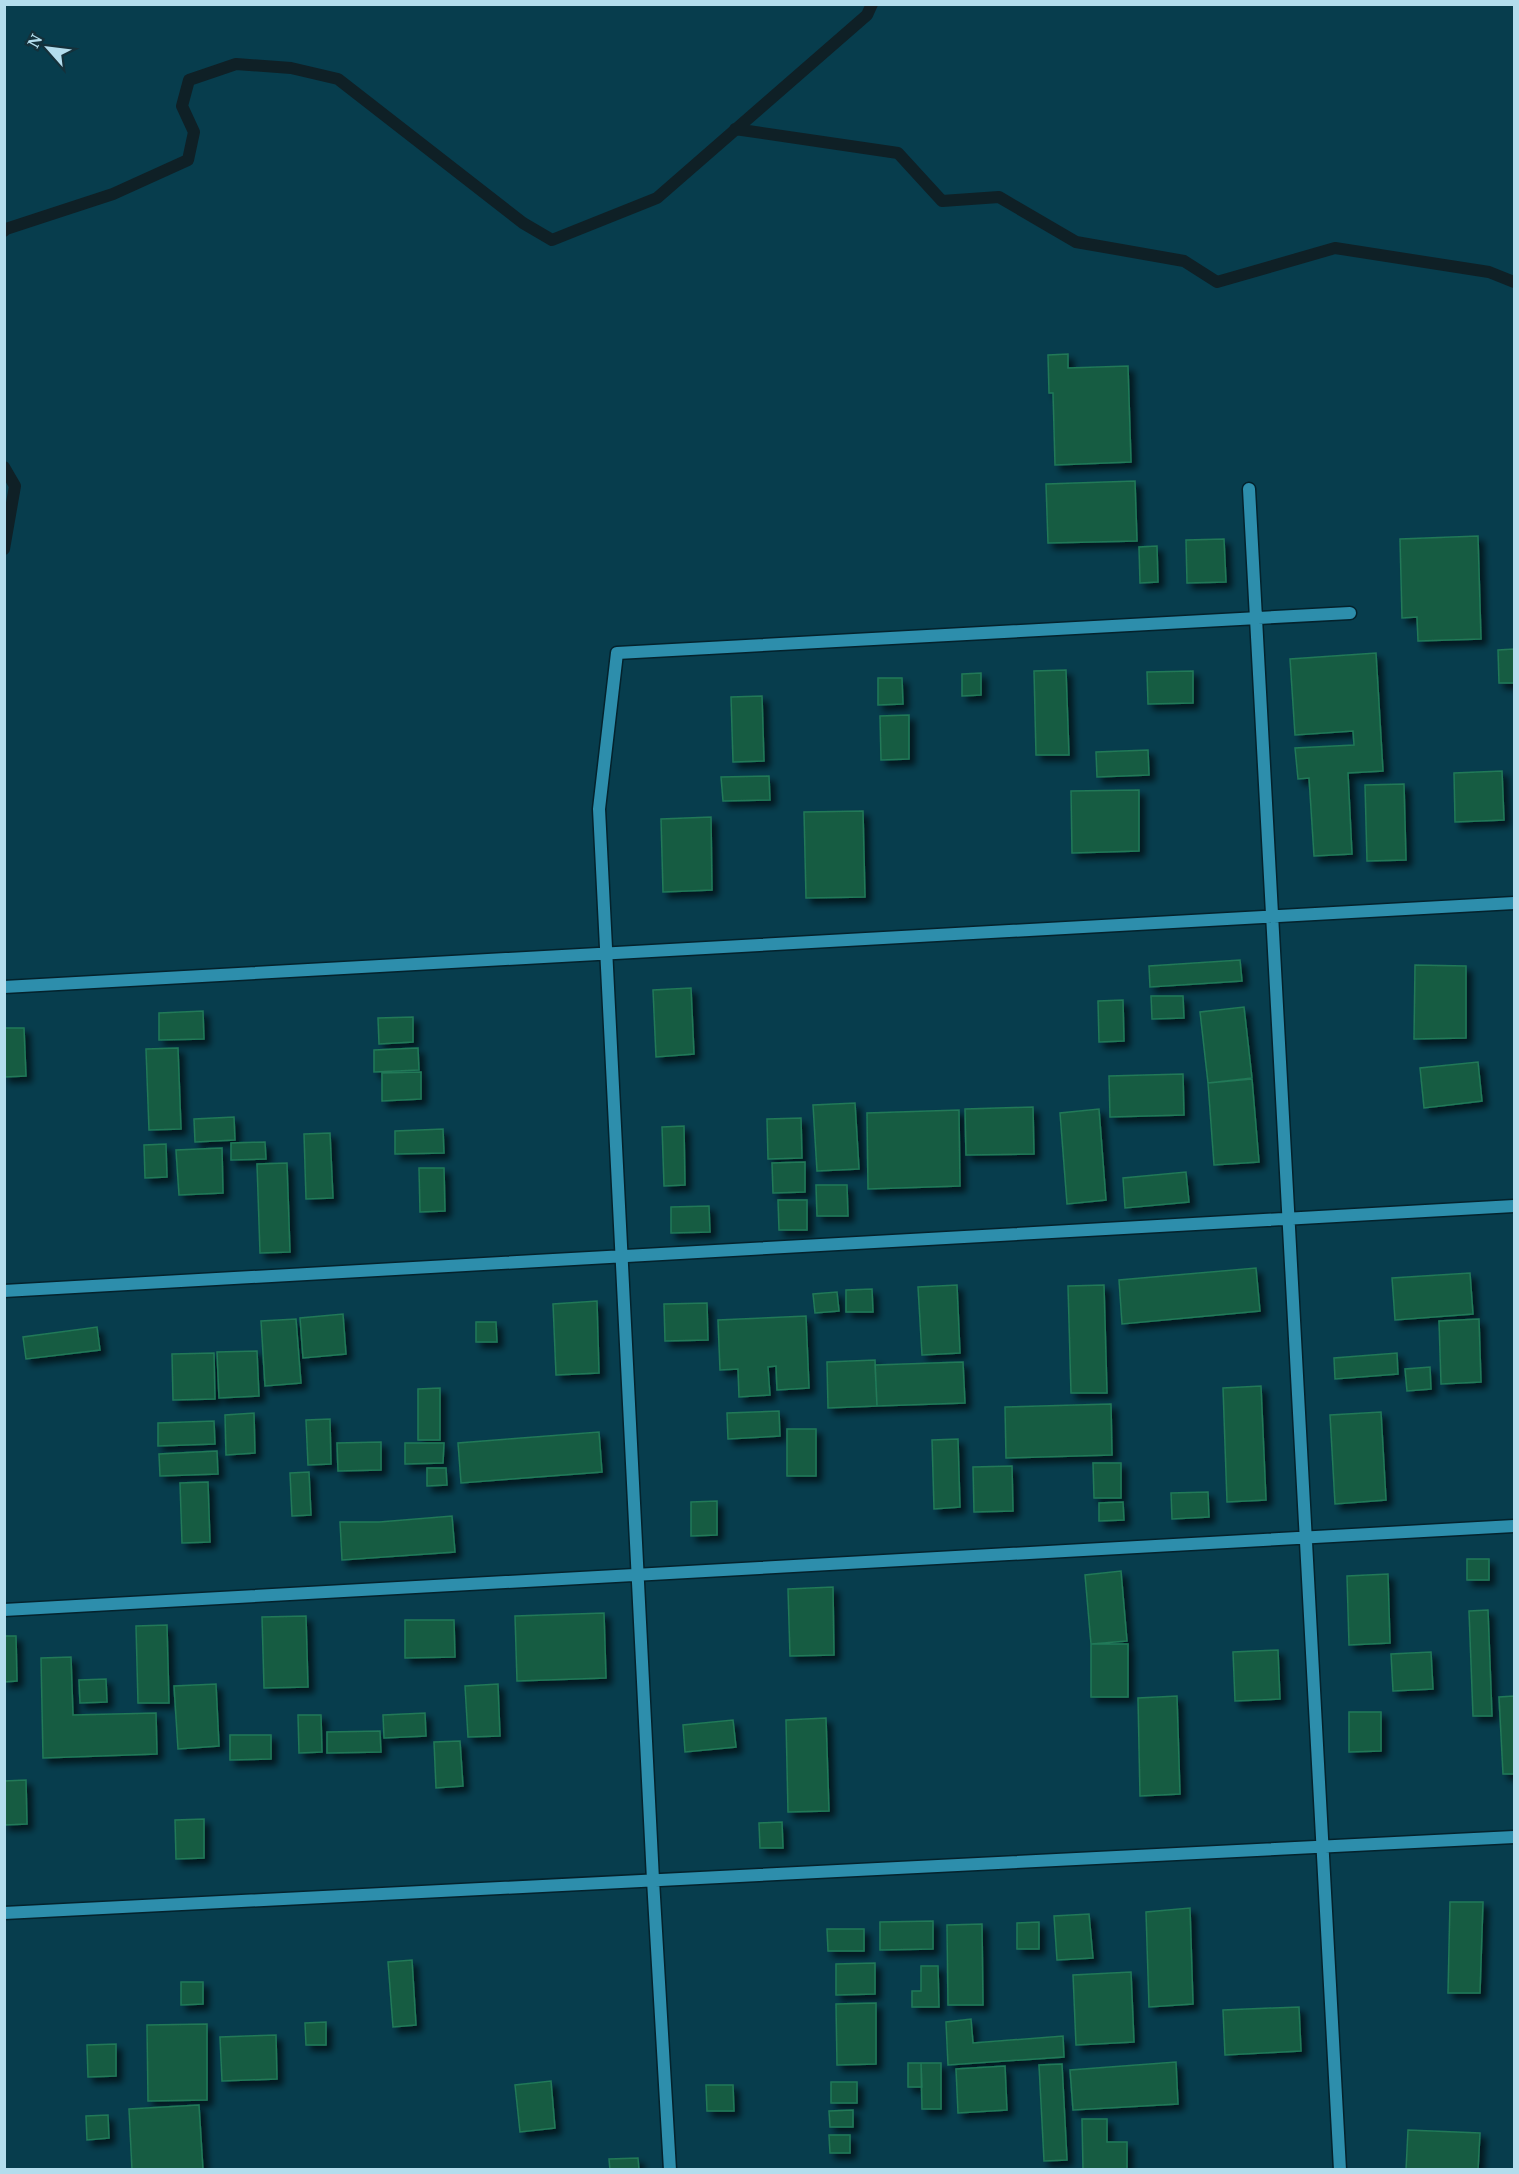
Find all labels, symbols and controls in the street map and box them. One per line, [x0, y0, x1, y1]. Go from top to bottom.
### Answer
north arrow [18, 18, 78, 78]
text: N [22, 30, 48, 52]

